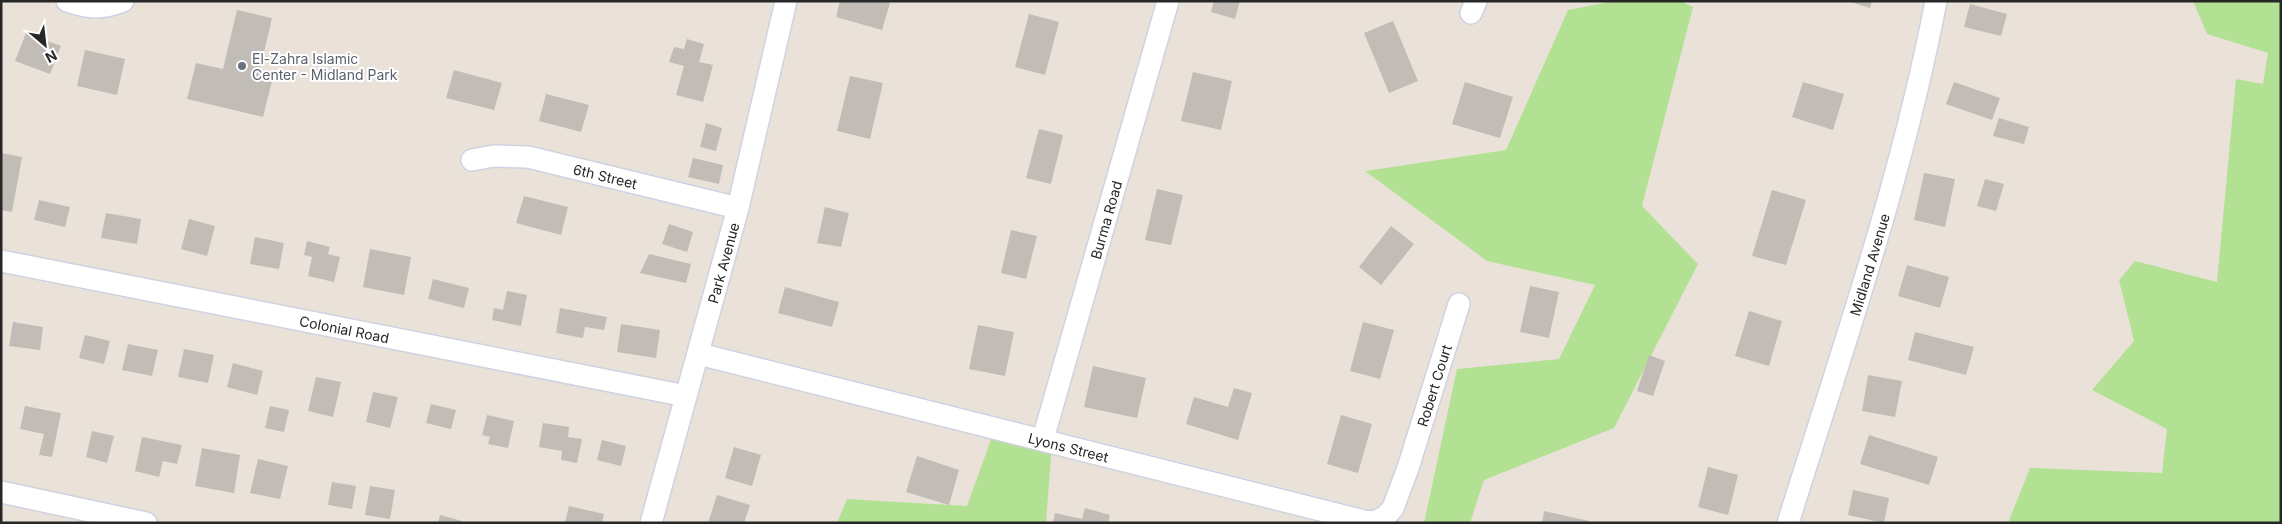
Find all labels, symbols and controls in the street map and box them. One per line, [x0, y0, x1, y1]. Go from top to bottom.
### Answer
north arrow [20, 20, 70, 70]
text: N [43, 47, 60, 67]
place label: El-Zahra Islamic Center - Midland Park [252, 50, 398, 83]
marker: El-Zahra Islamic Center - Midland Park [236, 60, 248, 72]
street label: 6th Street [572, 160, 639, 192]
street label: Burma Road [1086, 179, 1125, 261]
street label: Midland Avenue [1846, 211, 1892, 318]
street label: Park Avenue [704, 220, 742, 305]
street label: Colonial Road [298, 312, 391, 346]
street label: Robert Court [1413, 342, 1455, 428]
street label: Lyons Street [1027, 429, 1111, 465]

